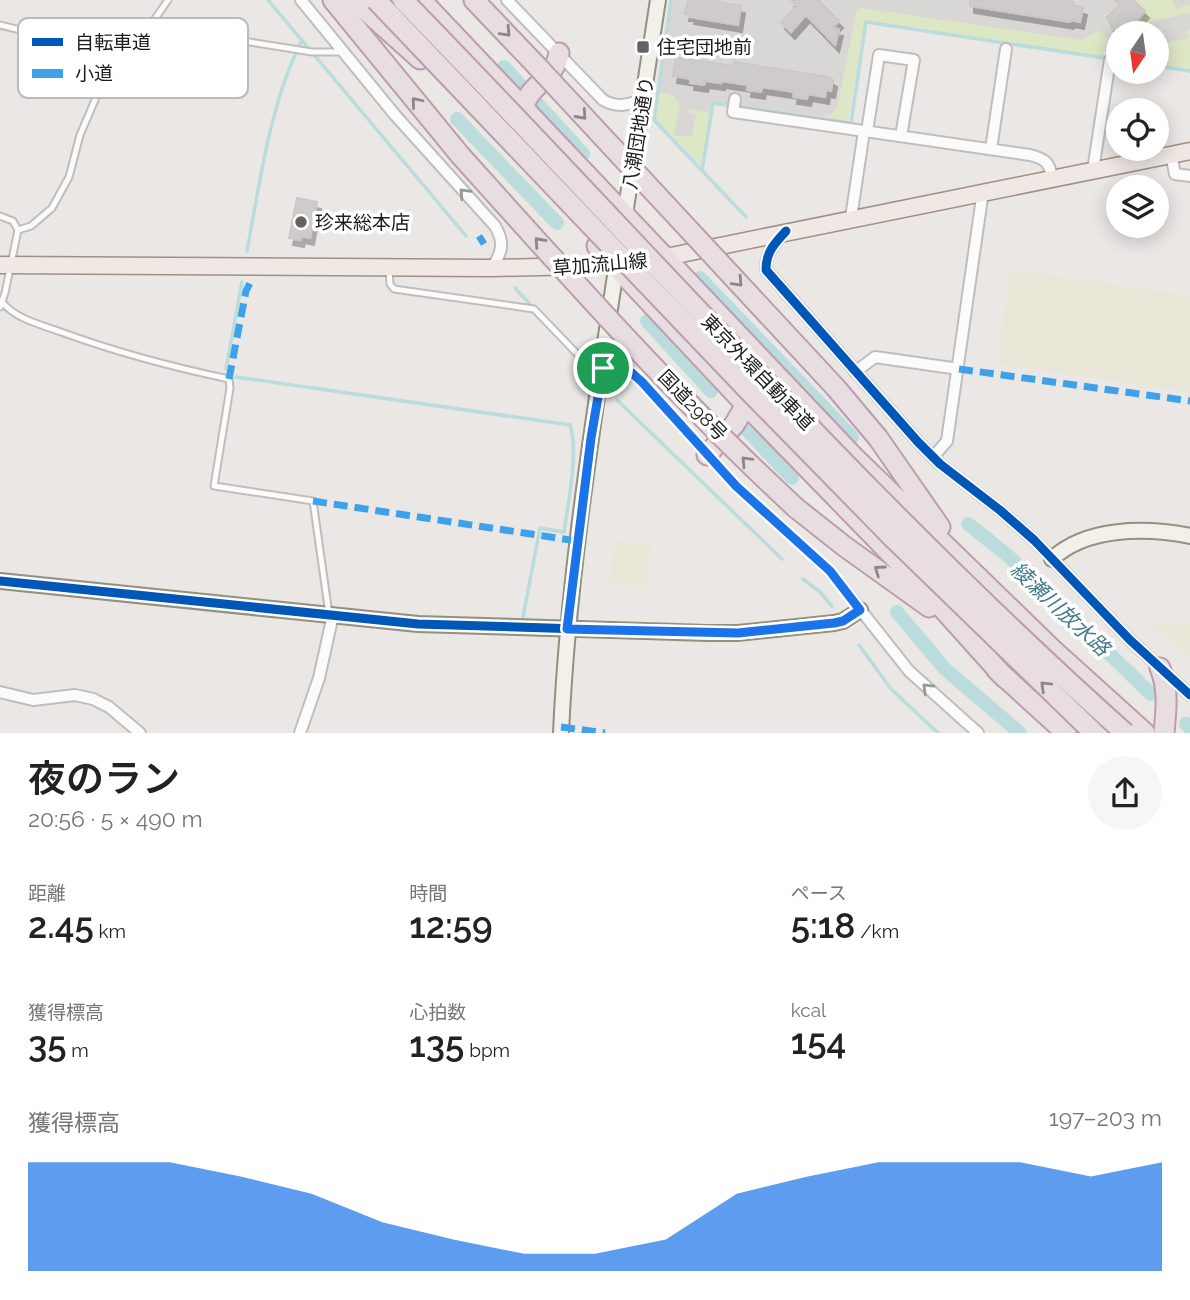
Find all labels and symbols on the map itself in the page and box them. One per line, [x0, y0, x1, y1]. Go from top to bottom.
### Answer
legend [18, 18, 248, 98]
north arrow [1106, 21, 1169, 84]
one-way arrow [497, 24, 510, 37]
text: 自転車道 [75, 31, 151, 53]
place label: 住宅団地前 [657, 36, 752, 58]
marker: 住宅団地前 [635, 39, 651, 55]
text: 小道 [75, 62, 113, 84]
street label: 八潮団地通り [618, 75, 658, 191]
one-way arrow [412, 98, 424, 111]
one-way arrow [574, 107, 587, 120]
one-way arrow [459, 188, 472, 201]
place label: 珍来総本店 [315, 211, 410, 233]
marker: 珍来総本店 [293, 214, 309, 230]
one-way arrow [535, 238, 547, 251]
street label: 草加流山線 [552, 249, 648, 279]
one-way arrow [729, 274, 742, 287]
street label: 東京外環自動車道 [697, 310, 819, 434]
pin [573, 338, 633, 398]
street label: 国道298号 [654, 365, 732, 445]
one-way arrow [742, 456, 755, 469]
water label: 綾瀬川放水路 [1006, 557, 1116, 662]
one-way arrow [873, 565, 886, 578]
one-way arrow [1040, 681, 1053, 694]
one-way arrow [922, 684, 935, 697]

